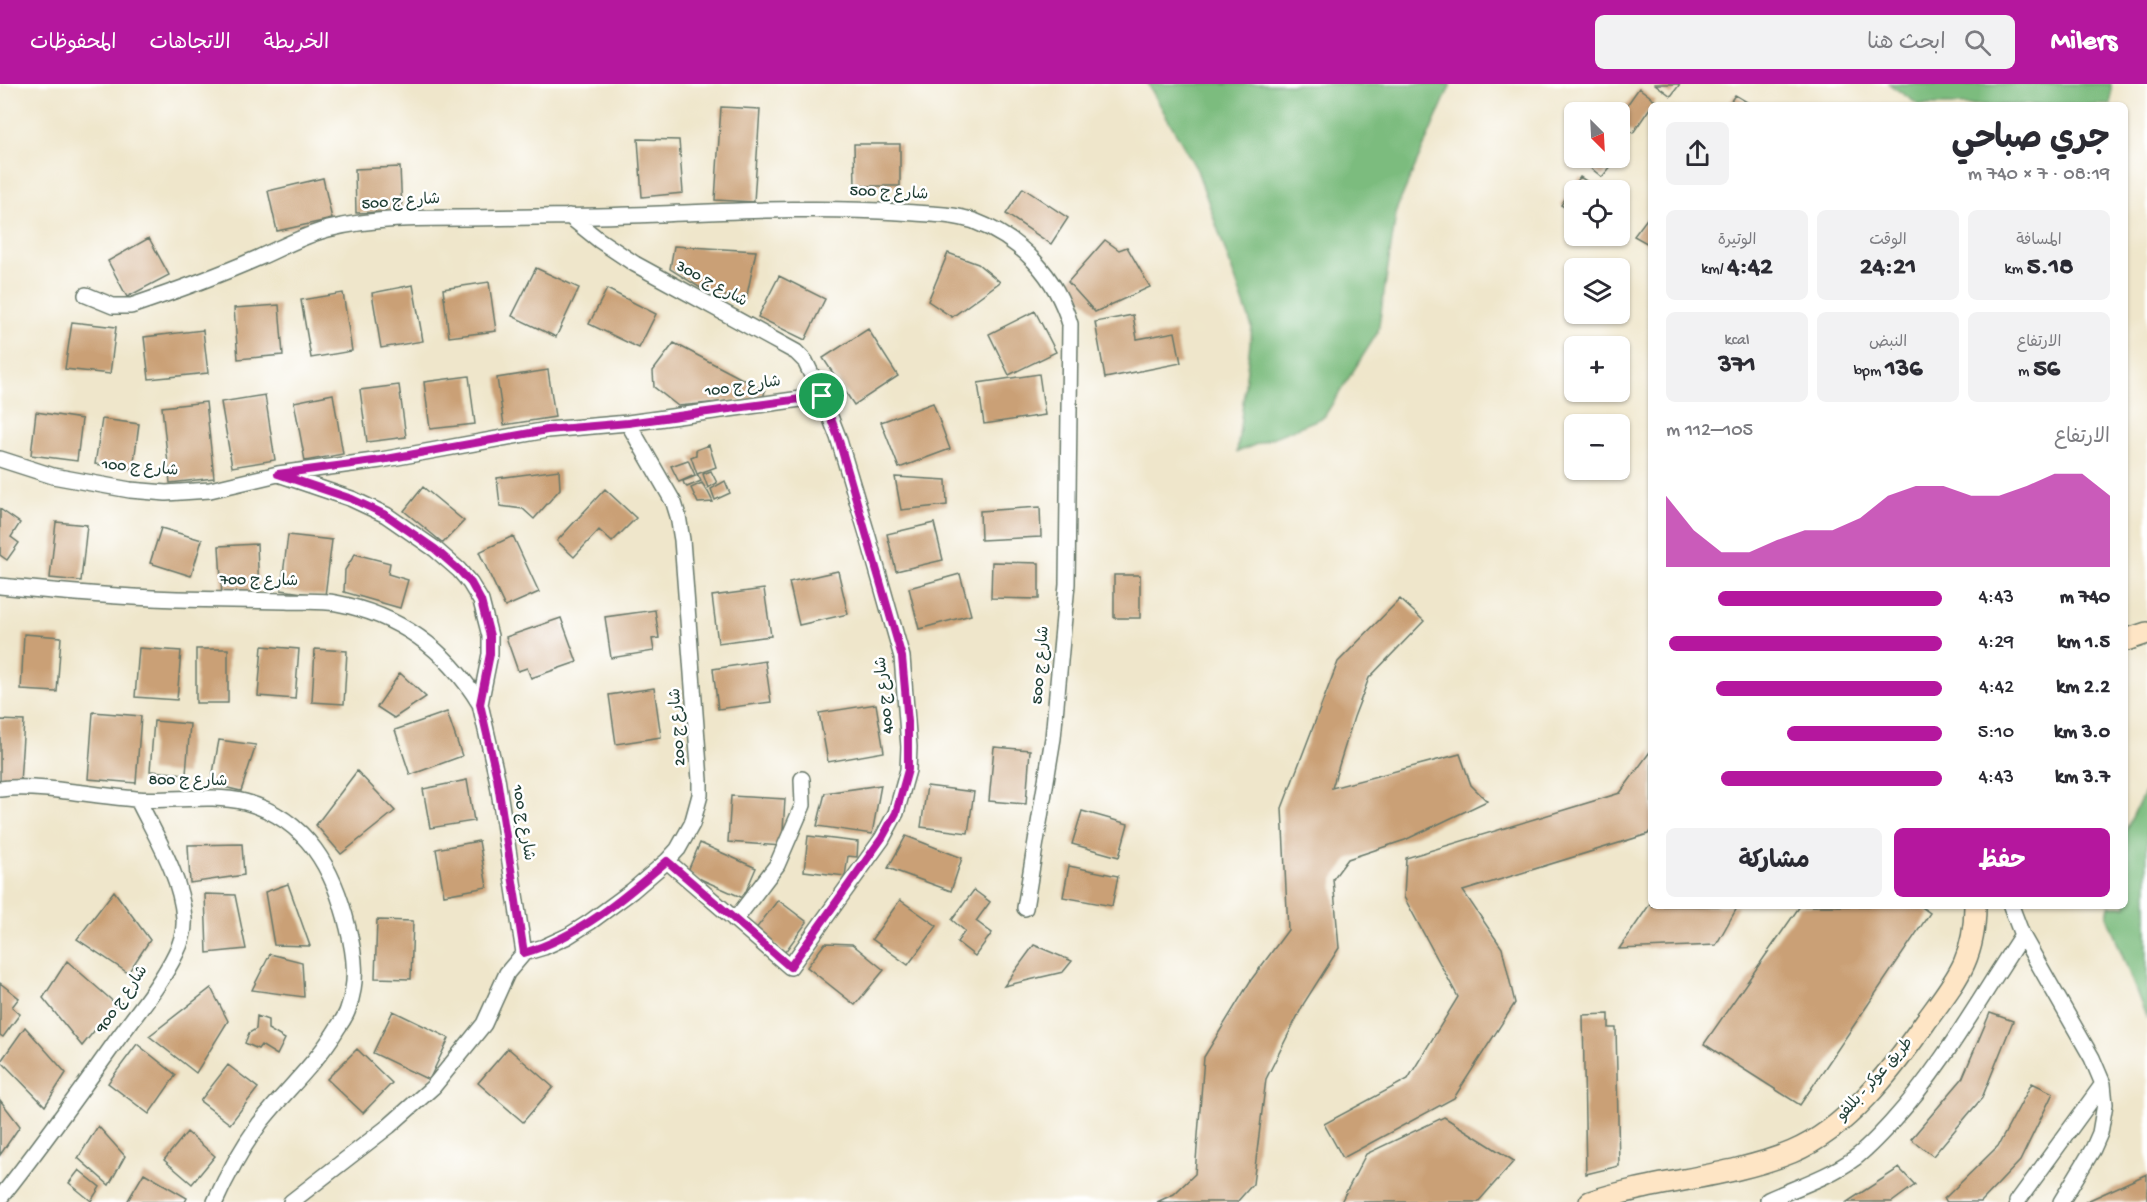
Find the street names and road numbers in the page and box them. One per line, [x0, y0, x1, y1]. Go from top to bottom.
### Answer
street label: شارع ج 500 [849, 182, 929, 206]
street label: شارع ج 500 [361, 191, 441, 215]
street label: شارع ج 300 [671, 257, 750, 312]
street label: شارع ج 100 [703, 373, 782, 403]
street label: شارع ج 100 [100, 456, 179, 482]
street label: شارع ج 700 [219, 572, 298, 592]
street label: شارع ج 500 [1029, 625, 1055, 705]
street label: شارع ج 400 [872, 655, 900, 735]
street label: شارع ج 200 [667, 687, 691, 767]
street label: شارع ج 800 [148, 772, 228, 792]
street label: شارع ج 100 [506, 783, 537, 862]
street label: شارع ج 900 [92, 963, 153, 1038]
street label: طريق عوكر - بللفو [1833, 1034, 1918, 1126]

